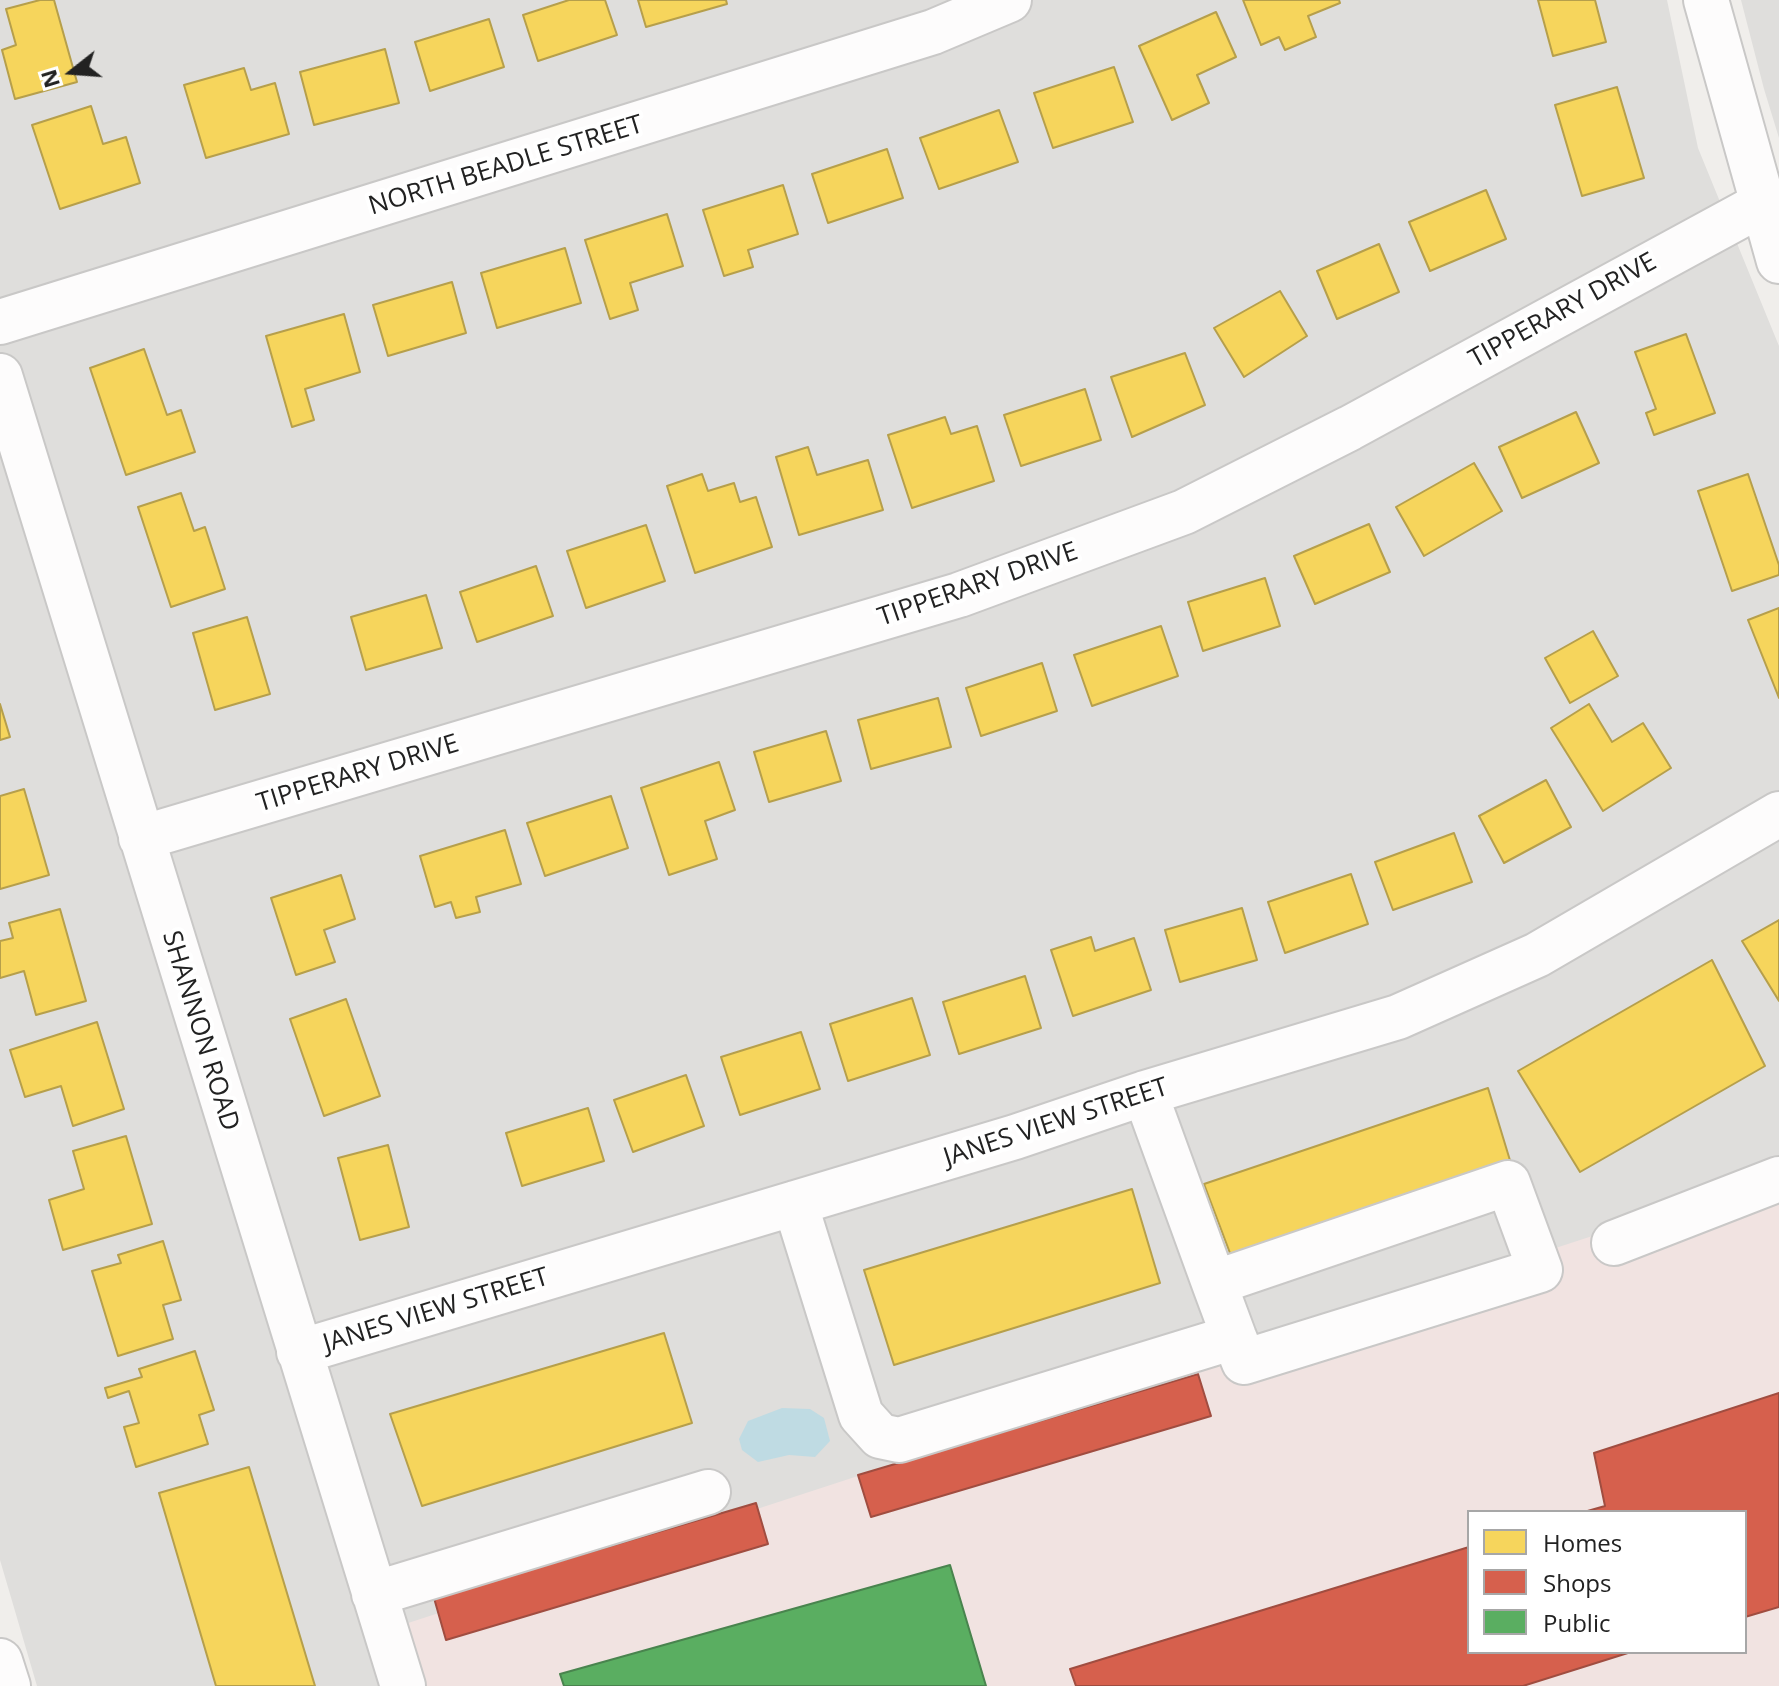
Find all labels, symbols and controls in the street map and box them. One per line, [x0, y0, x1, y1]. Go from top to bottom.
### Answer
north arrow [32, 32, 112, 112]
text: N [32, 66, 66, 92]
street label: NORTH BEADLE STREET [365, 109, 647, 223]
street label: TIPPERARY DRIVE [1464, 247, 1662, 375]
street label: TIPPERARY DRIVE [874, 536, 1082, 634]
street label: TIPPERARY DRIVE [253, 728, 463, 820]
street label: SHANNON ROAD [155, 927, 245, 1135]
street label: JANES VIEW STREET [940, 1072, 1172, 1174]
street label: JANES VIEW STREET [319, 1262, 553, 1360]
legend [1467, 1510, 1747, 1654]
text: Homes [1543, 1526, 1622, 1559]
text: Shops [1543, 1566, 1611, 1599]
text: Public [1543, 1606, 1610, 1639]

